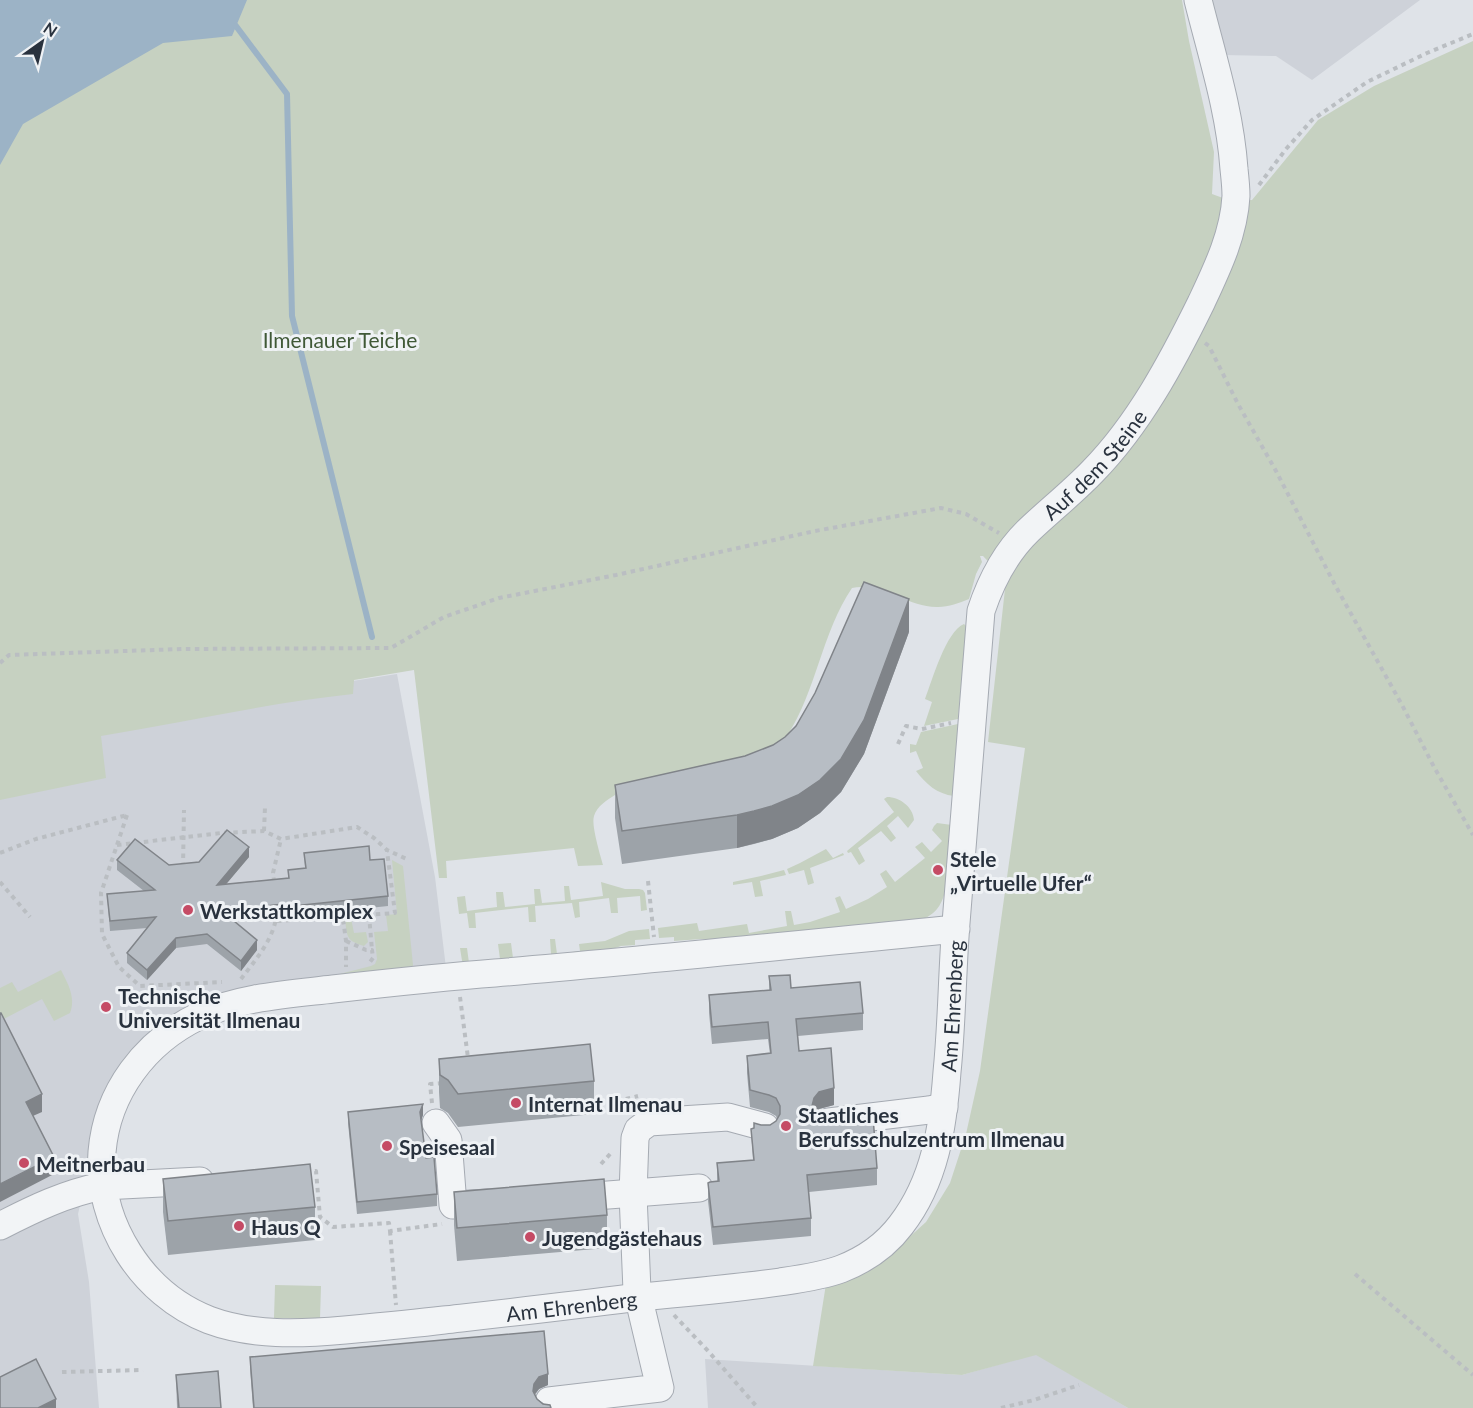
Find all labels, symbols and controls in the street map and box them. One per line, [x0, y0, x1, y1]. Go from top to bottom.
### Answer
north arrow [12, 12, 72, 72]
text: N [40, 18, 61, 40]
park label: Ilmenauer Teiche [263, 327, 417, 352]
street label: Auf dem Steine [1037, 404, 1151, 524]
place label: Stele „Virtuelle Ufer“ [950, 846, 1092, 895]
marker: Stele „Virtuelle Ufer“ [931, 863, 945, 877]
place label: Werkstattkomplex [200, 898, 373, 923]
marker: Werkstattkomplex [181, 903, 195, 917]
street label: Am Ehrenberg [935, 939, 967, 1073]
place label: Technische Universität Ilmenau [118, 983, 300, 1032]
marker: Technische Universität Ilmenau [99, 1000, 113, 1014]
place label: Internat Ilmenau [528, 1091, 682, 1116]
marker: Internat Ilmenau [509, 1096, 523, 1110]
place label: Staatliches Berufsschulzentrum Ilmenau [798, 1102, 1065, 1151]
marker: Staatliches Berufsschulzentrum Ilmenau [779, 1119, 793, 1133]
place label: Speisesaal [399, 1134, 495, 1159]
marker: Speisesaal [380, 1139, 394, 1153]
place label: Meitnerbau [36, 1151, 145, 1176]
marker: Meitnerbau [17, 1156, 31, 1170]
place label: Haus Q [251, 1214, 321, 1239]
marker: Haus Q [232, 1219, 246, 1233]
place label: Jugendgästehaus [542, 1225, 702, 1250]
marker: Jugendgästehaus [523, 1230, 537, 1244]
street label: Am Ehrenberg [505, 1285, 638, 1325]

